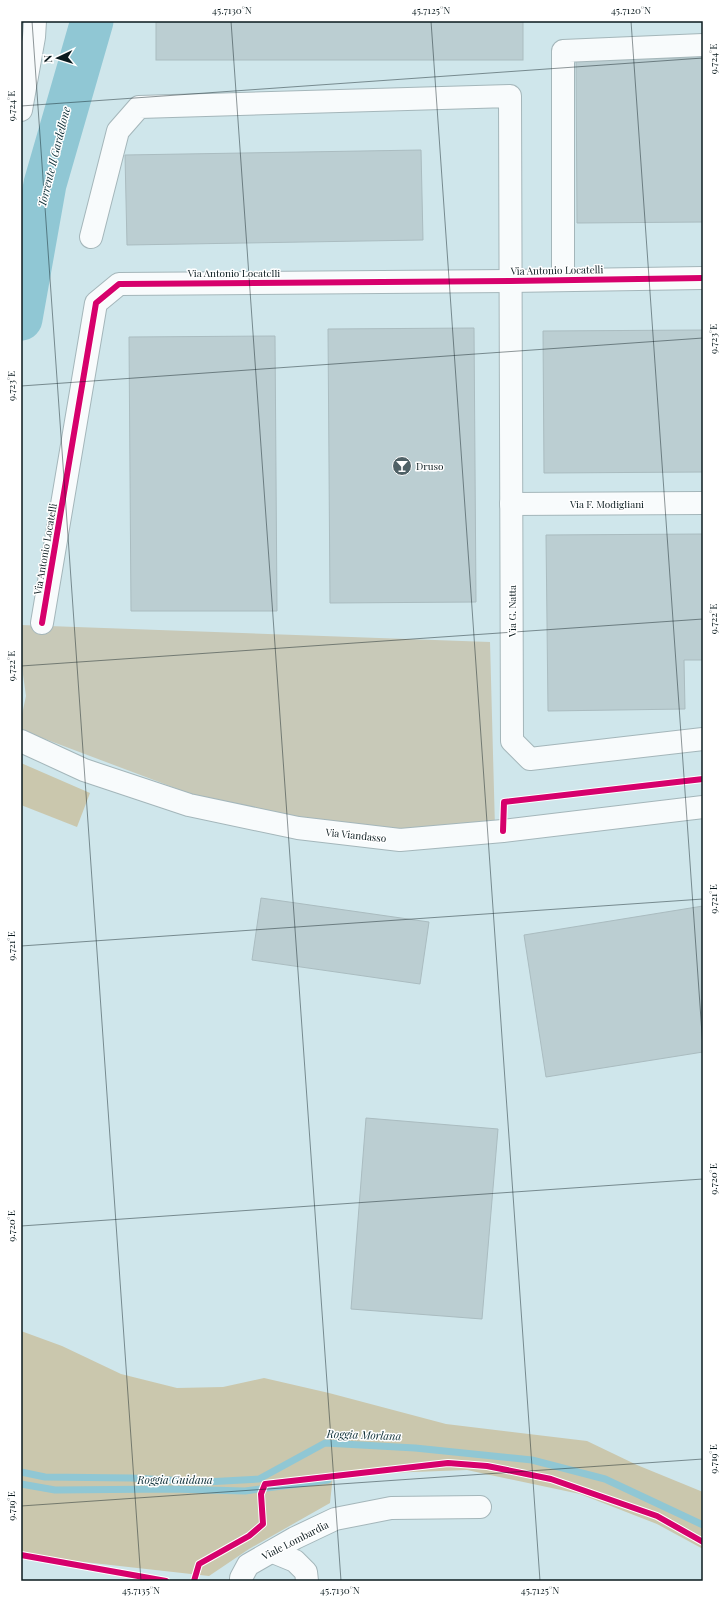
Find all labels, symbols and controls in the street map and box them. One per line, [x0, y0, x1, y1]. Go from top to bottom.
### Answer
text: 45.7130°N [212, 3, 252, 17]
text: 45.7125°N [412, 3, 450, 17]
text: 45.7120°N [611, 3, 651, 17]
north arrow [38, 38, 78, 78]
text: 9.724°E [706, 44, 720, 74]
text: N [40, 54, 55, 63]
text: 9.724°E [4, 91, 18, 121]
water label: Torrente Il Gardellone [34, 105, 73, 209]
street label: Via Antonio Locatelli [510, 262, 603, 278]
street label: Via Antonio Locatelli [187, 266, 280, 280]
text: 9.723°E [706, 324, 720, 354]
text: 9.723°E [4, 371, 18, 401]
bar icon: Druso [391, 455, 413, 477]
place label: Druso [416, 459, 444, 473]
street label: Via F. Modigliani [569, 497, 644, 511]
street label: Via Antonio Locatelli [30, 502, 60, 597]
street label: Via G. Natta [505, 585, 519, 638]
text: 9.722°E [706, 604, 720, 634]
text: 9.722°E [4, 651, 18, 681]
street label: Via Viandasso [324, 825, 388, 845]
text: 9.721°E [706, 884, 720, 914]
text: 9.721°E [4, 931, 18, 961]
text: 9.720°E [706, 1163, 720, 1195]
text: 9.720°E [4, 1210, 18, 1242]
water label: Roggia Morlana [325, 1426, 402, 1443]
text: 9.719°E [706, 1444, 720, 1474]
water label: Roggia Guidana [136, 1472, 213, 1487]
text: 9.719°E [4, 1491, 18, 1521]
street label: Viale Lombardia [258, 1517, 331, 1563]
text: 45.7135°N [122, 1583, 160, 1597]
text: 45.7130°N [320, 1583, 360, 1597]
text: 45.7125°N [521, 1583, 559, 1597]

